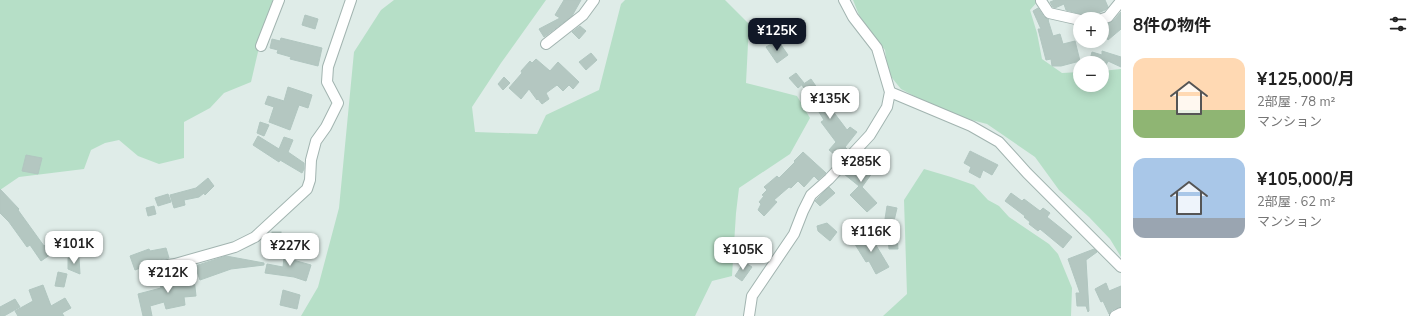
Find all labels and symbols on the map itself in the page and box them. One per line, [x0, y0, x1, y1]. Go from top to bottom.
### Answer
pin: ¥125K [749, 18, 805, 52]
pin: ¥135K [802, 86, 858, 120]
pin: ¥285K [833, 149, 889, 183]
pin: ¥116K [843, 219, 899, 253]
pin: ¥101K [46, 231, 102, 265]
pin: ¥227K [262, 233, 318, 267]
pin: ¥105K [715, 237, 771, 271]
pin: ¥212K [140, 260, 196, 294]

